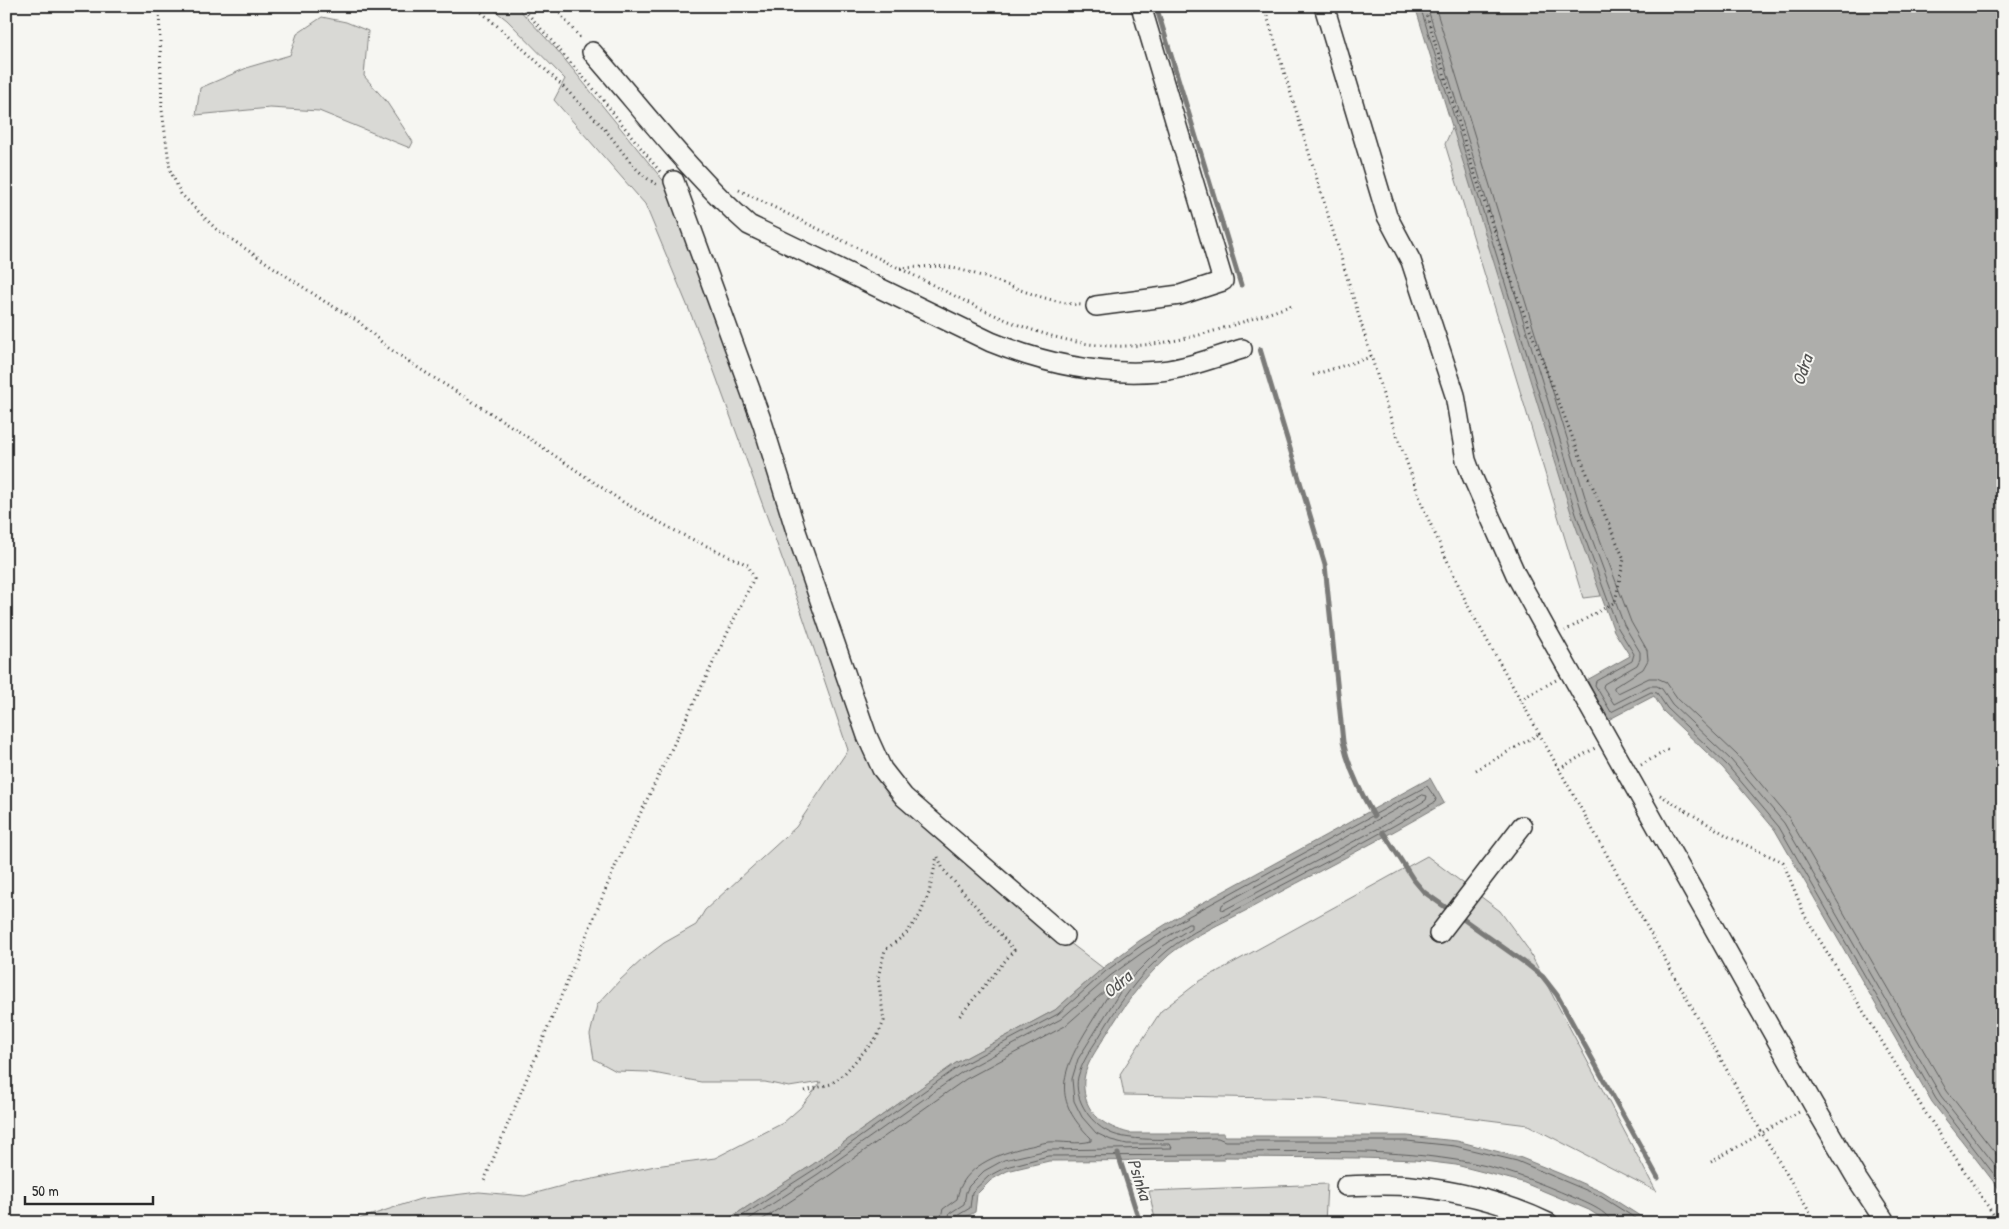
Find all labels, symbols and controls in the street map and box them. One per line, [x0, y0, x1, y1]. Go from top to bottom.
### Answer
water label: Odra [1785, 350, 1819, 389]
water label: Odra [1097, 963, 1138, 1004]
water label: Psinka [1122, 1155, 1159, 1205]
scale bar [25, 1174, 152, 1206]
text: 50 m [32, 1180, 59, 1201]

